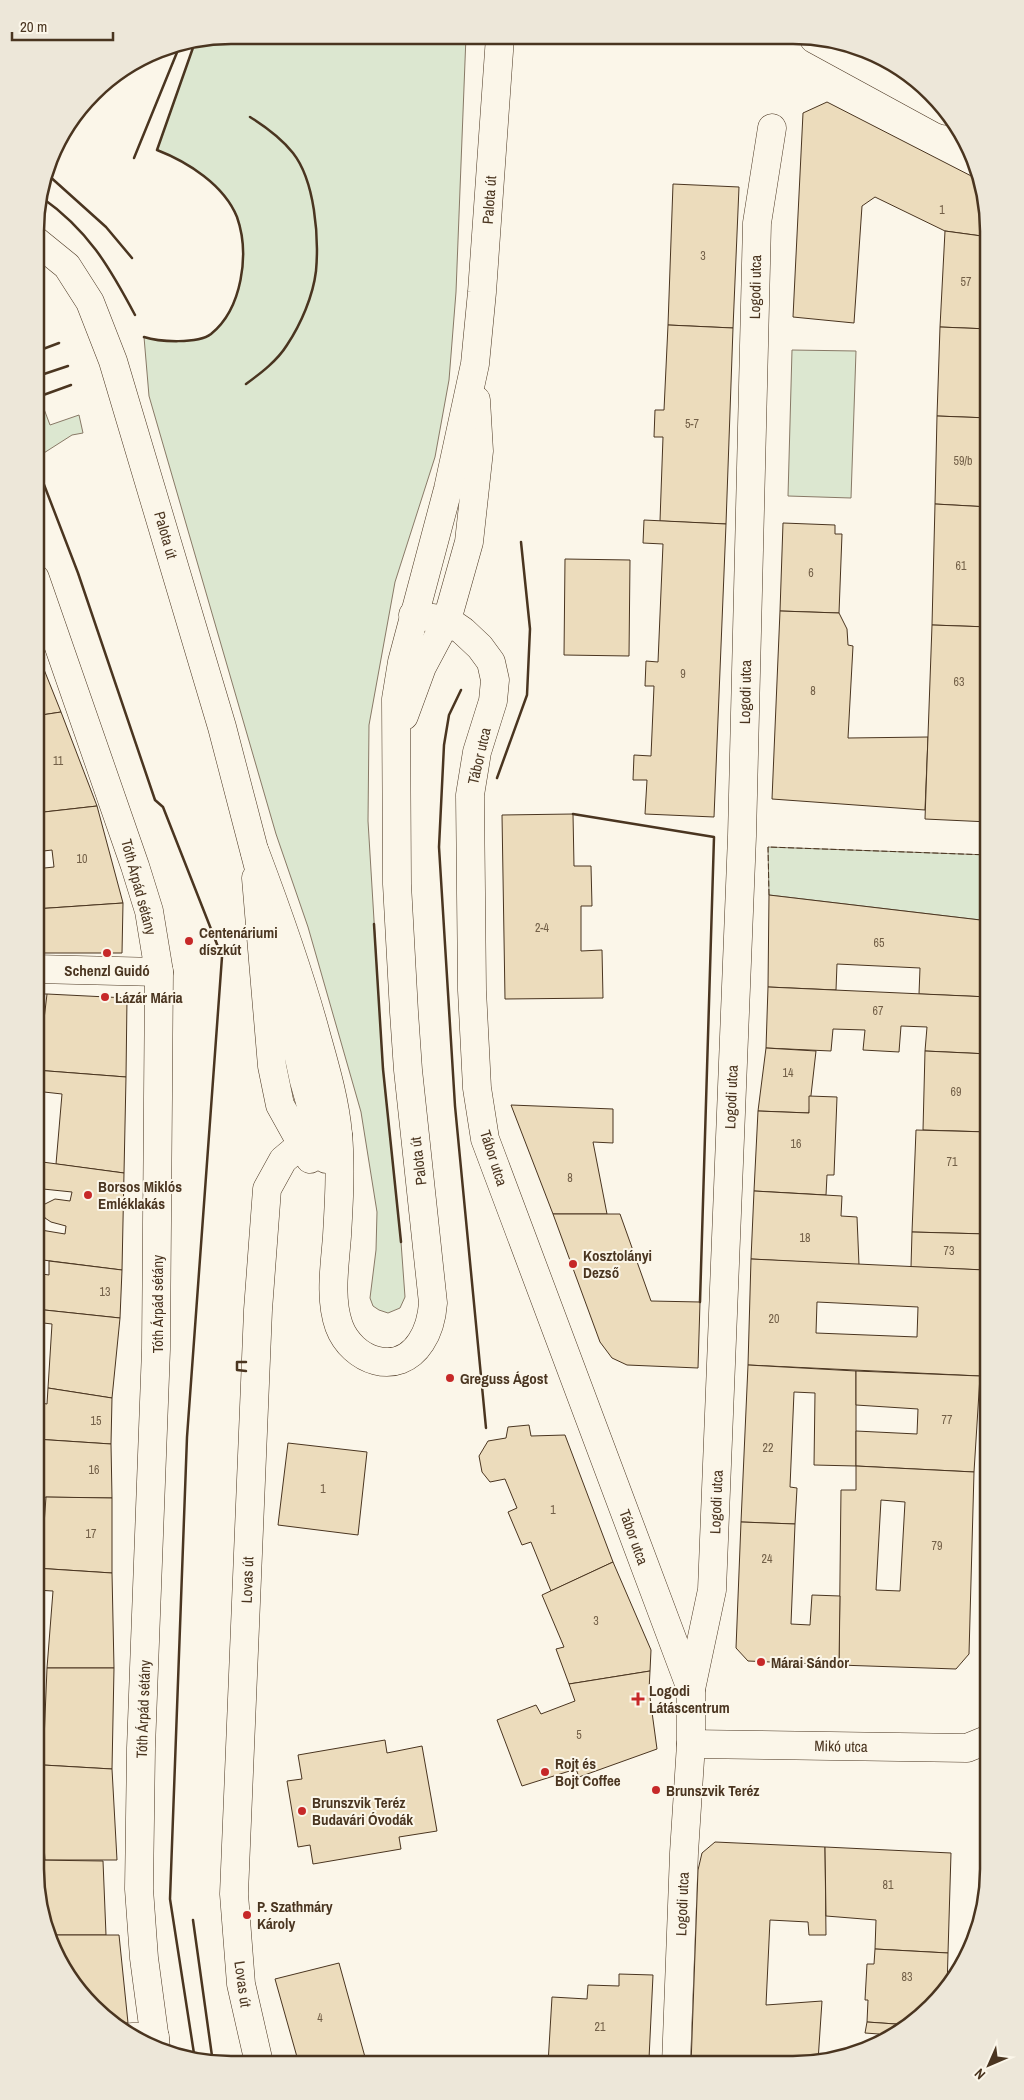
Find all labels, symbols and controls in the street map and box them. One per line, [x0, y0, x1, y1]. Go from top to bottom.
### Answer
scale bar [12, 10, 114, 42]
text: 20 m [20, 16, 47, 37]
street label: Palota út [477, 174, 501, 225]
house number: 1 [939, 202, 945, 218]
house number: 3 [700, 248, 706, 264]
street label: Logodi utca [744, 255, 766, 319]
house number: 57 [961, 274, 972, 290]
house number: 5-7 [685, 416, 700, 432]
house number: 59/b [953, 453, 973, 469]
street label: Palota út [149, 509, 183, 562]
house number: 61 [956, 558, 967, 574]
house number: 6 [808, 565, 814, 581]
street label: Logodi utca [734, 660, 756, 724]
house number: 9 [680, 666, 686, 682]
house number: 63 [954, 674, 964, 690]
house number: 8 [810, 683, 816, 699]
street label: Tábor utca [462, 725, 496, 786]
house number: 11 [53, 753, 64, 769]
street label: Tóth Árpád sétány [116, 837, 162, 938]
house number: 10 [77, 851, 87, 867]
house number: 2-4 [535, 920, 550, 936]
place label: Centenáriumi díszkút [199, 922, 278, 960]
marker: Centenáriumi díszkút [183, 935, 195, 947]
house number: 65 [874, 935, 885, 951]
marker: Schenzl Guidó [101, 947, 113, 959]
place label: Schenzl Guidó [64, 960, 150, 981]
place label: Lázár Mária [115, 987, 183, 1008]
marker: Lázár Mária [99, 991, 111, 1003]
house number: 67 [873, 1003, 884, 1019]
street label: Logodi utca [719, 1064, 743, 1129]
house number: 14 [783, 1065, 794, 1081]
house number: 69 [951, 1084, 961, 1100]
street label: Tábor utca [475, 1127, 513, 1189]
street label: Palota út [405, 1135, 431, 1186]
house number: 16 [791, 1136, 801, 1152]
house number: 71 [947, 1154, 958, 1170]
house number: 8 [567, 1170, 573, 1186]
place label: Borsos Miklós Emléklakás [98, 1176, 182, 1214]
marker: Borsos Miklós Emléklakás [82, 1189, 94, 1201]
house number: 18 [800, 1230, 810, 1246]
house number: 73 [944, 1243, 954, 1259]
place label: Kosztolányi Dezső [583, 1245, 652, 1283]
street label: Tóth Árpád sétány [147, 1254, 168, 1353]
marker: Kosztolányi Dezső [567, 1258, 579, 1270]
house number: 13 [100, 1284, 110, 1300]
house number: 20 [769, 1311, 779, 1327]
place label: Greguss Ágost [460, 1368, 548, 1389]
marker: Greguss Ágost [444, 1372, 456, 1384]
house number: 77 [942, 1412, 953, 1428]
house number: 15 [91, 1413, 102, 1429]
house number: 22 [763, 1440, 773, 1456]
house number: 16 [89, 1462, 99, 1478]
street label: Logodi utca [704, 1469, 728, 1534]
house number: 1 [320, 1481, 326, 1497]
house number: 1 [550, 1502, 556, 1518]
street label: Tábor utca [614, 1506, 654, 1568]
house number: 17 [86, 1526, 97, 1542]
house number: 79 [932, 1538, 942, 1554]
house number: 24 [762, 1551, 773, 1567]
street label: Lovas út [236, 1556, 258, 1604]
house number: 3 [593, 1613, 599, 1629]
place label: Márai Sándor [771, 1652, 849, 1673]
marker: Márai Sándor [755, 1656, 767, 1668]
street label: Tóth Árpád sétány [131, 1659, 155, 1759]
place label: Logodi Látáscentrum [649, 1680, 730, 1718]
marker: Logodi Látáscentrum [631, 1692, 645, 1706]
house number: 5 [576, 1727, 582, 1743]
street label: Mikó utca [814, 1735, 868, 1757]
place label: Rojt és Bojt Coffee [555, 1753, 621, 1791]
marker: Rojt és Bojt Coffee [539, 1766, 551, 1778]
place label: Brunszvik Teréz [666, 1780, 759, 1801]
marker: Brunszvik Teréz [650, 1784, 662, 1796]
place label: Brunszvik Teréz Budavári Óvodák [312, 1792, 413, 1830]
marker: Brunszvik Teréz Budavári Óvodák [296, 1805, 308, 1817]
street label: Logodi utca [670, 1871, 694, 1936]
house number: 81 [883, 1877, 894, 1893]
place label: P. Szathmáry Károly [257, 1896, 333, 1934]
marker: P. Szathmáry Károly [241, 1909, 253, 1921]
street label: Lovas út [229, 1960, 257, 2009]
house number: 83 [902, 1969, 912, 1985]
house number: 4 [317, 2010, 323, 2026]
house number: 21 [595, 2019, 606, 2035]
north arrow [964, 2040, 1014, 2090]
text: N [971, 2065, 989, 2083]

